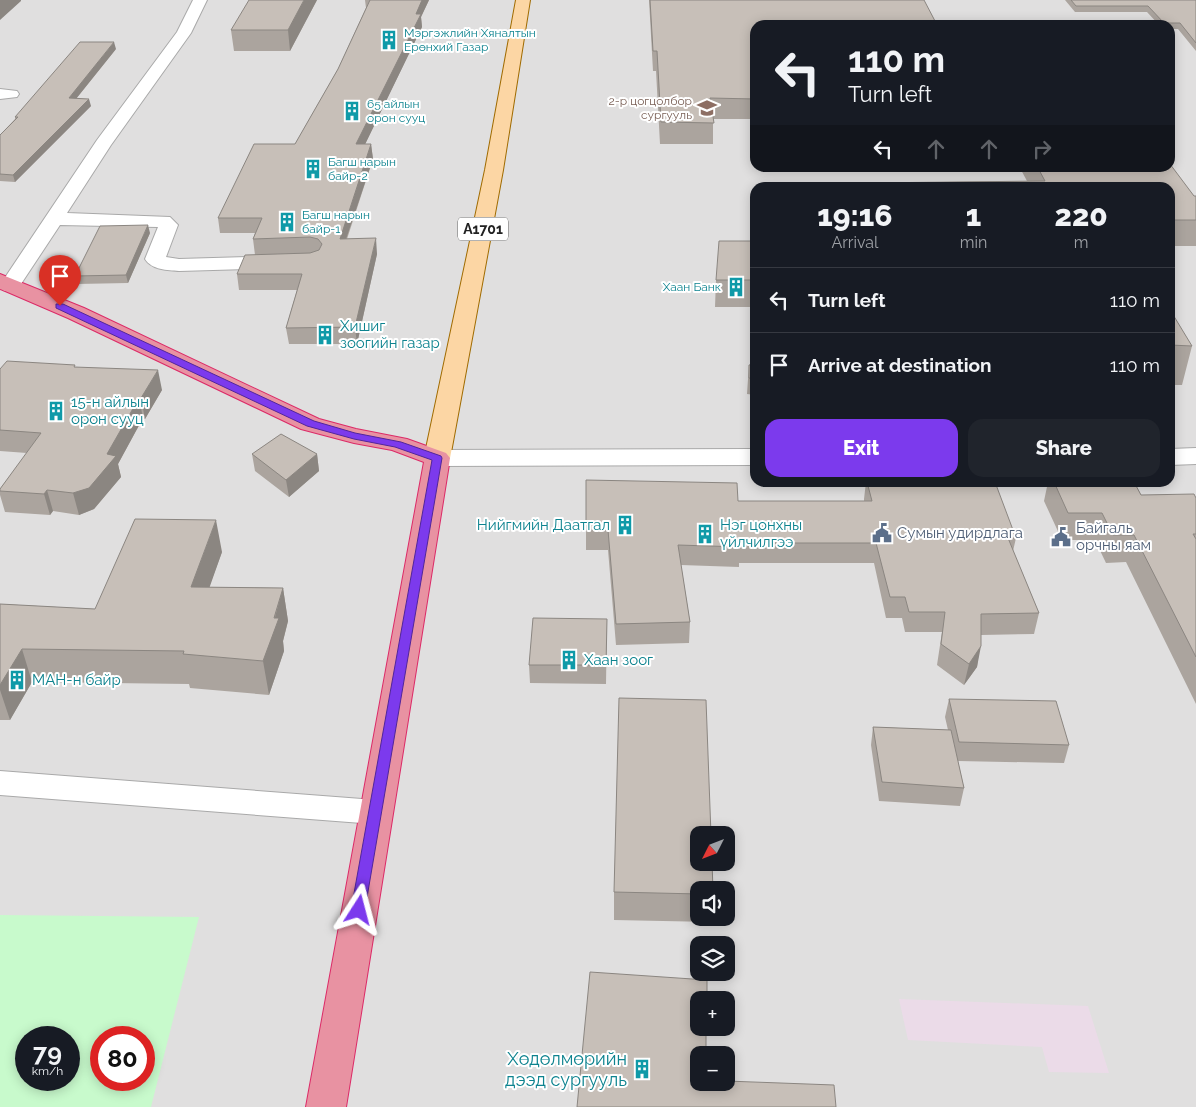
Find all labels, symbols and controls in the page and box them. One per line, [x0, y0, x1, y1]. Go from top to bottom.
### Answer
place label: Мэргэжлийн Хяналтын Ерөнхий Газар [404, 26, 536, 54]
building icon: Мэргэжлийн Хяналтын Ерөнхий Газар [378, 29, 400, 51]
text: 110 m [848, 39, 945, 80]
icon: left [765, 40, 830, 105]
text: Turn left [848, 81, 932, 107]
place label: 2-р цогцолбор сургууль [609, 94, 692, 122]
place label: 65 айлын орон сууц [367, 97, 425, 125]
school or university icon: 2-р цогцолбор сургууль [696, 97, 718, 119]
building icon: 65 айлын орон сууц [341, 100, 363, 122]
icon: left [869, 135, 897, 163]
icon: ahead [922, 135, 950, 163]
icon: ahead [975, 135, 1003, 163]
icon: right [1028, 135, 1056, 163]
place label: Багш нарын байр-2 [328, 155, 396, 183]
building icon: Багш нарын байр-2 [302, 158, 324, 180]
text: 19:16 [817, 198, 892, 233]
text: 1 [966, 198, 981, 233]
text: 220 [1055, 198, 1108, 233]
place label: Багш нарын байр-1 [302, 208, 370, 236]
building icon: Багш нарын байр-1 [276, 211, 298, 233]
road number: A1701 [458, 218, 508, 240]
text: Arrival [831, 233, 878, 252]
text: min [960, 233, 987, 252]
text: m [1074, 233, 1088, 252]
pin [39, 255, 81, 306]
icon: arrive [46, 262, 74, 290]
building icon: Хаан Банк [725, 276, 747, 298]
place label: Хаан Банк [663, 280, 721, 294]
icon: left [765, 286, 793, 314]
text: Turn left [808, 289, 885, 311]
text: 110 m [1110, 289, 1160, 311]
place label: Хишиг зоогийн газар [340, 317, 440, 352]
building icon: Хишиг зоогийн газар [314, 324, 336, 346]
icon: arrive [765, 351, 793, 379]
text: Arrive at destination [808, 354, 992, 376]
text: 110 m [1110, 354, 1160, 376]
place label: 15-н айлын орон сууц [71, 393, 149, 428]
building icon: 15-н айлын орон сууц [45, 400, 67, 422]
button: Exit [765, 419, 958, 477]
button: Share [968, 419, 1160, 477]
building icon: Нийгмийн Даатгал [614, 514, 636, 536]
place label: Нийгмийн Даатгал [477, 516, 610, 534]
place label: Нэг цонхны үйлчилгээ [720, 516, 802, 551]
place label: Байгаль орчны яам [1076, 519, 1151, 554]
public building icon: Сумын удирдлага [871, 522, 893, 544]
building icon: Нэг цонхны үйлчилгээ [694, 523, 716, 545]
place label: Сумын удирдлага [897, 524, 1023, 542]
public building icon: Байгаль орчны яам [1050, 526, 1072, 548]
building icon: Хаан зоог [558, 649, 580, 671]
place label: Хаан зоог [584, 651, 653, 669]
building icon: МАН-н байр [6, 669, 28, 691]
place label: МАН-н байр [32, 671, 121, 689]
north arrow [690, 826, 735, 871]
map controls [690, 826, 735, 1091]
button: sound [690, 881, 735, 926]
position arrow [332, 883, 384, 935]
button: layers [690, 936, 735, 981]
button: + [690, 991, 735, 1036]
speed limit sign: 80 [90, 1026, 155, 1091]
text: 79 [33, 1037, 62, 1067]
button: − [690, 1046, 735, 1091]
place label: Хөдөлмөрийн дээд сургууль [505, 1048, 627, 1090]
building icon: Хөдөлмөрийн дээд сургууль [631, 1058, 653, 1080]
text: km/h [32, 1064, 63, 1078]

